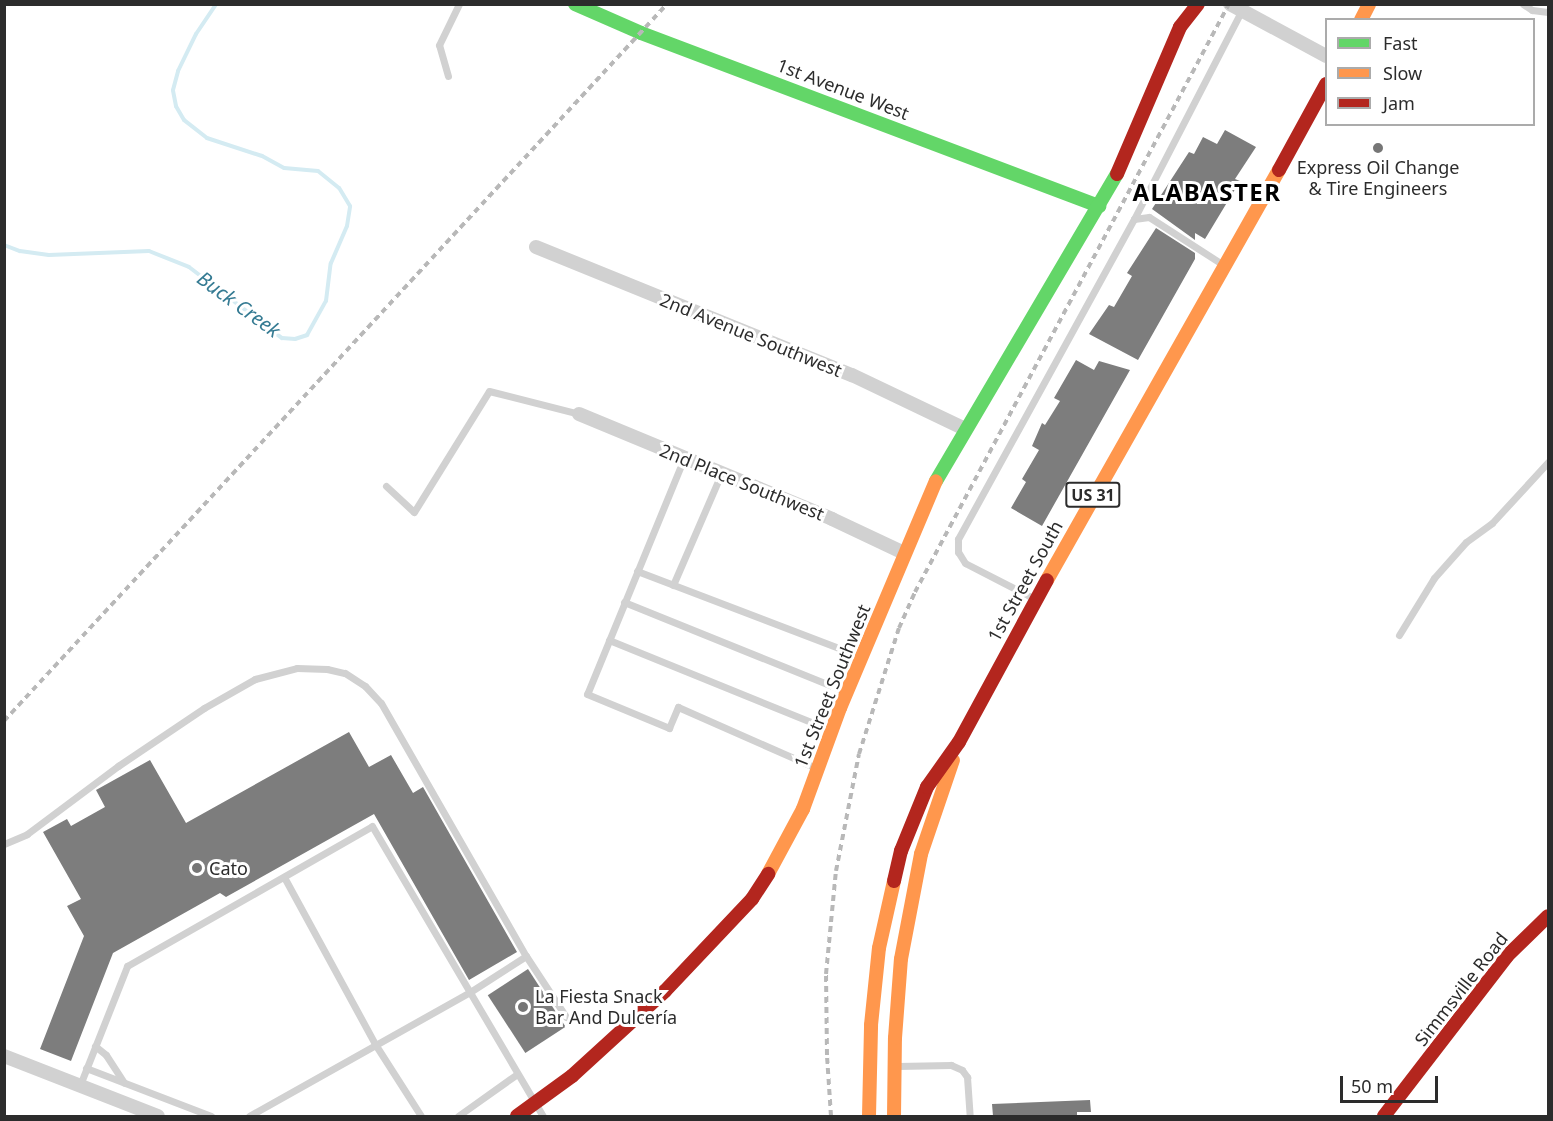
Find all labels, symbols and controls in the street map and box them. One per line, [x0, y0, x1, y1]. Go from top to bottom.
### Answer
legend [1325, 18, 1535, 126]
text: Fast [1383, 31, 1418, 55]
street label: 1st Avenue West [774, 54, 912, 124]
text: Slow [1383, 61, 1422, 85]
text: Jam [1383, 91, 1415, 115]
marker: Express Oil Change & Tire Engineers [1371, 141, 1385, 155]
place label: Express Oil Change & Tire Engineers [1297, 157, 1459, 200]
district label: ALABASTER [1133, 178, 1281, 206]
water label: Buck Creek [193, 266, 285, 342]
street label: 2nd Avenue Southwest [657, 289, 845, 381]
street label: 2nd Place Southwest [657, 439, 827, 525]
road number: US 31 [1064, 482, 1122, 508]
street label: 1st Street South [983, 517, 1067, 645]
street label: 1st Street Southwest [789, 601, 875, 771]
place label: Cato [209, 857, 248, 879]
marker: Cato [190, 861, 204, 875]
street label: Simmsville Road [1410, 928, 1512, 1050]
place label: La Fiesta Snack Bar And Dulcería [535, 986, 677, 1028]
marker: La Fiesta Snack Bar And Dulcería [516, 1000, 530, 1014]
scale bar [1343, 1064, 1440, 1102]
text: 50 m [1351, 1074, 1393, 1098]

